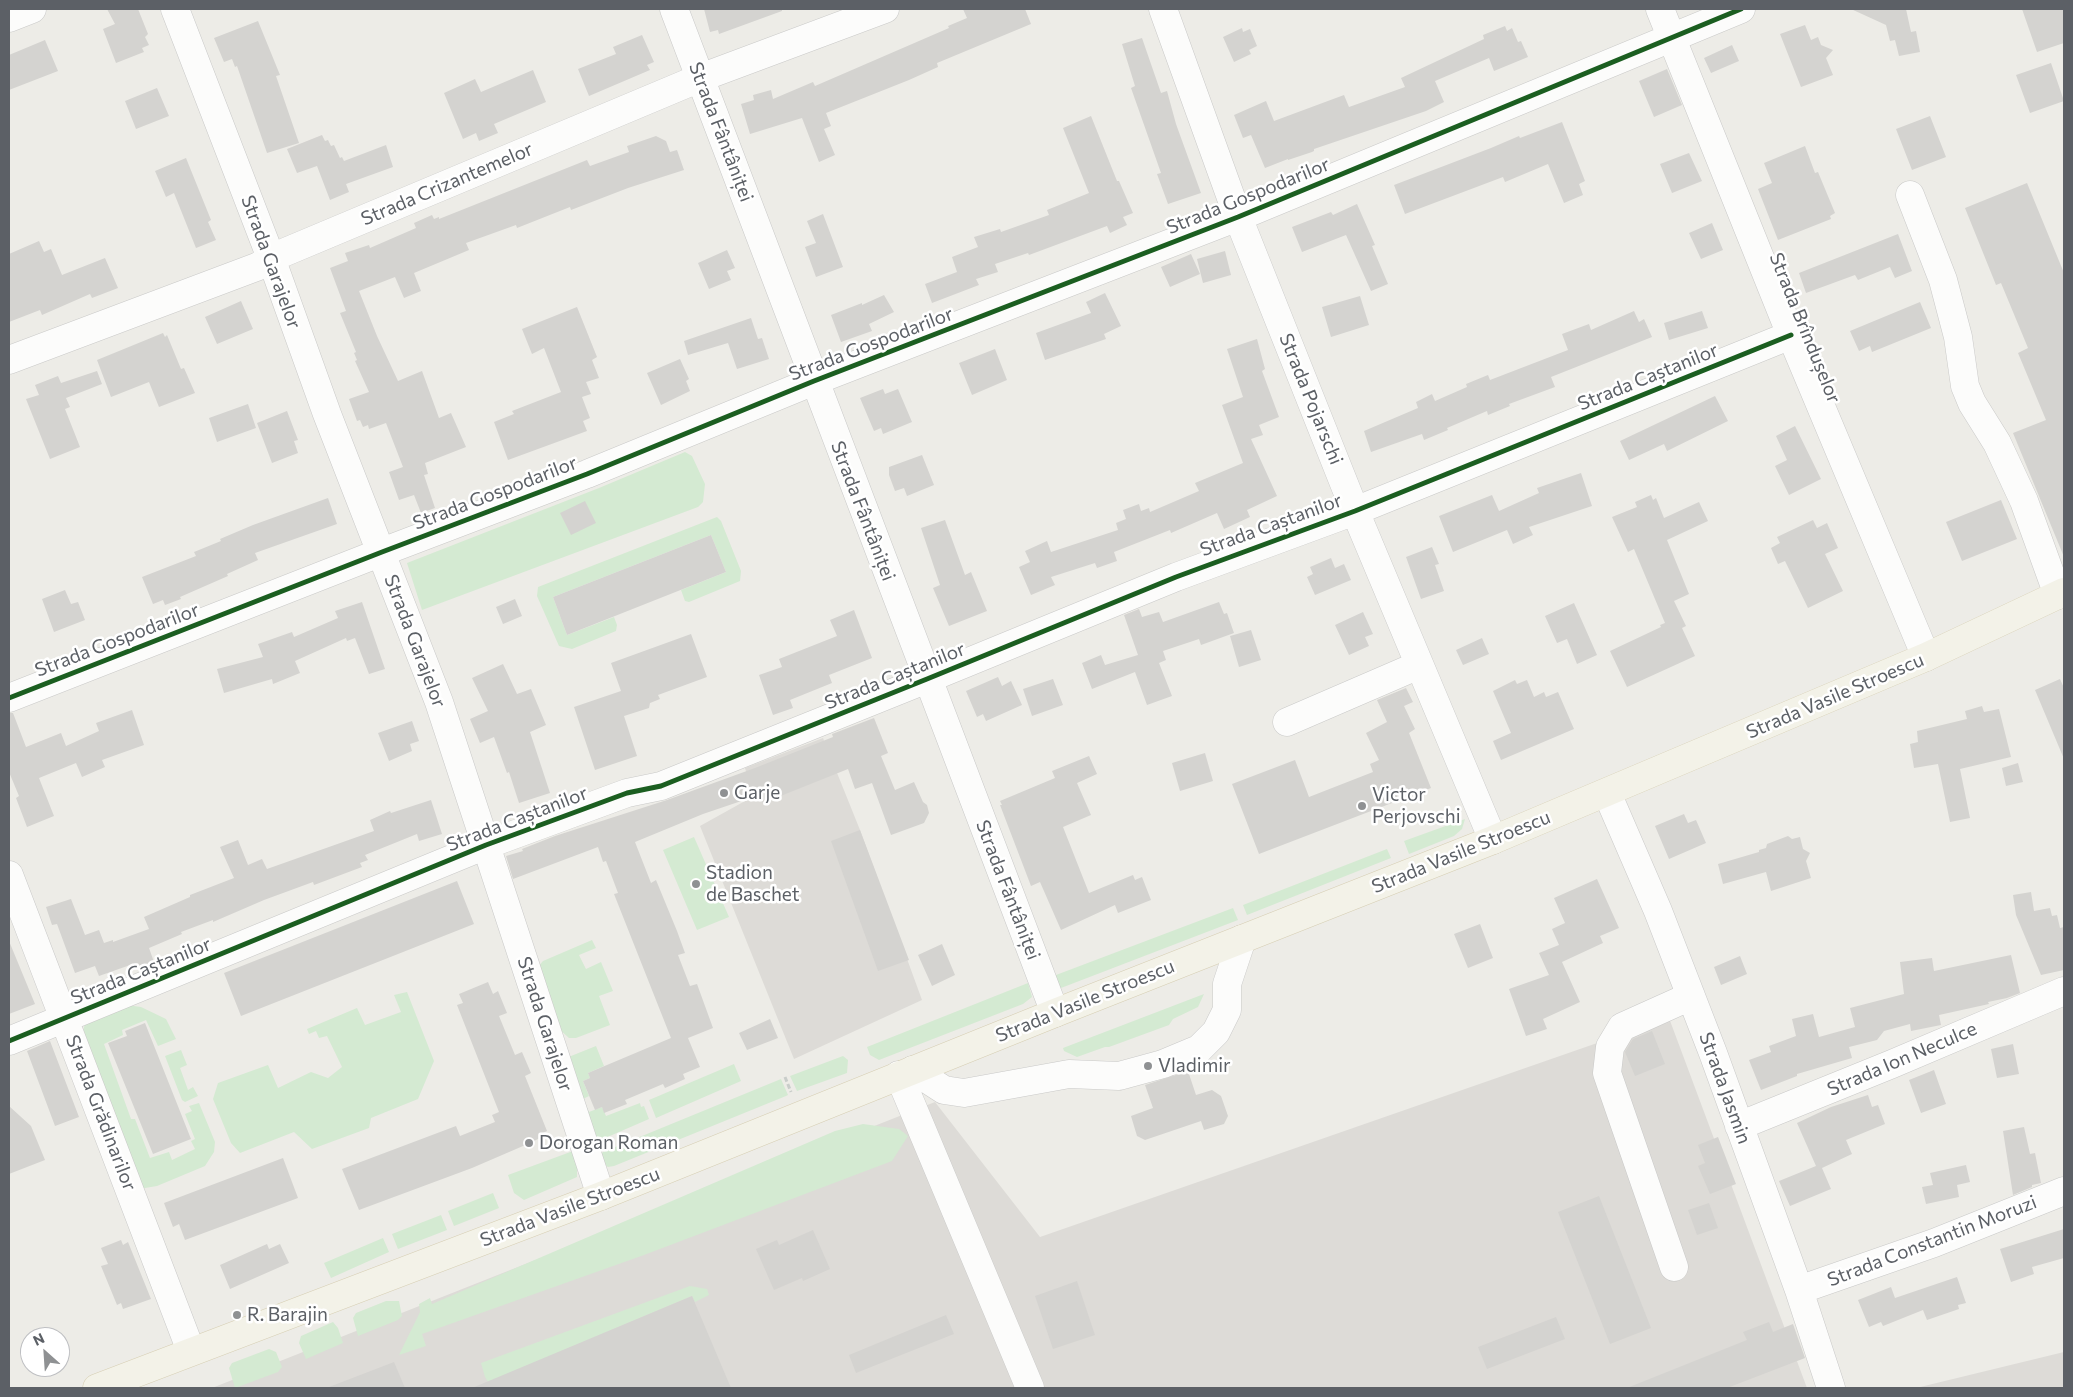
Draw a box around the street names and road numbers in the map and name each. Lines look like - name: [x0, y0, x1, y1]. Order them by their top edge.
- street label: Strada Fântâniței: [684, 59, 758, 205]
- street label: Strada Crizantemelor: [358, 137, 536, 231]
- street label: Strada Gospodarilor: [1163, 153, 1333, 239]
- street label: Strada Garajelor: [236, 192, 306, 332]
- street label: Strada Brîndușelor: [1764, 249, 1846, 407]
- street label: Strada Gospodarilor: [786, 302, 956, 386]
- street label: Strada Pojarschi: [1274, 330, 1348, 468]
- street label: Strada Caștanilor: [1574, 338, 1722, 416]
- street label: Strada Fântâniței: [826, 438, 900, 584]
- street label: Strada Gospodarilor: [410, 451, 580, 535]
- street label: Strada Caștanilor: [1197, 489, 1345, 561]
- street label: Strada Garajelor: [379, 571, 451, 711]
- street label: Strada Gospodarilor: [32, 598, 202, 682]
- street label: Strada Caștanilor: [821, 637, 969, 715]
- street label: Strada Vasile Stroescu: [1743, 648, 1927, 744]
- street label: Strada Caștanilor: [443, 782, 591, 856]
- street label: Strada Vasile Stroescu: [1368, 806, 1554, 898]
- street label: Strada Fântâniței: [971, 817, 1045, 963]
- street label: Strada Caștanilor: [67, 932, 215, 1010]
- street label: Strada Garajelor: [512, 954, 578, 1094]
- street label: Strada Vasile Stroescu: [992, 955, 1178, 1047]
- street label: Strada Ion Neculce: [1824, 1017, 1980, 1101]
- street label: Strada Jasmin: [1694, 1029, 1756, 1147]
- street label: Strada Grădinarilor: [61, 1032, 141, 1194]
- street label: Strada Vasile Stroescu: [477, 1162, 663, 1252]
- street label: Strada Constantin Moruzi: [1824, 1191, 2040, 1291]

